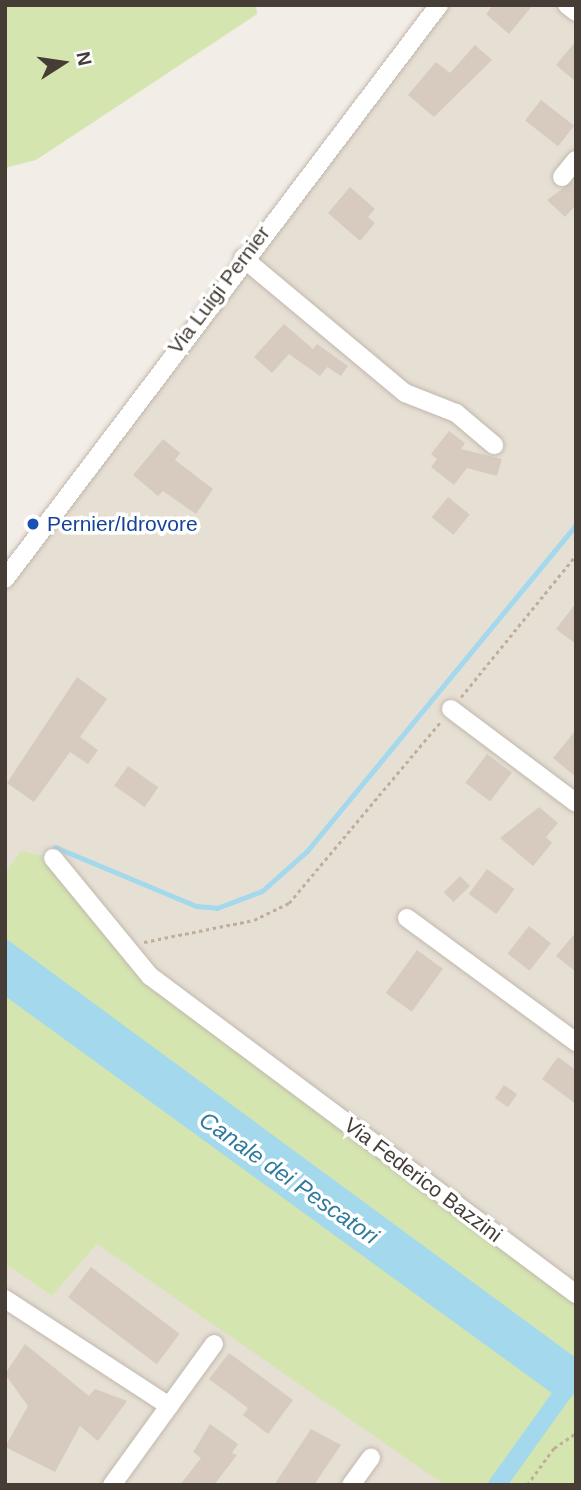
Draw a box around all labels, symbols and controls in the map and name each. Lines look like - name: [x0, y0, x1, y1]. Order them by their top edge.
- north arrow: [28, 28, 98, 98]
- text: N: [72, 50, 96, 67]
- street label: Via Luigi Pernier: [163, 221, 275, 359]
- place label: Pernier/Idrovore: [47, 511, 198, 537]
- marker: Pernier/Idrovore: [25, 516, 41, 532]
- water label: Canale dei Pescatori: [194, 1106, 384, 1250]
- street label: Via Federico Bazzini: [339, 1112, 507, 1248]

